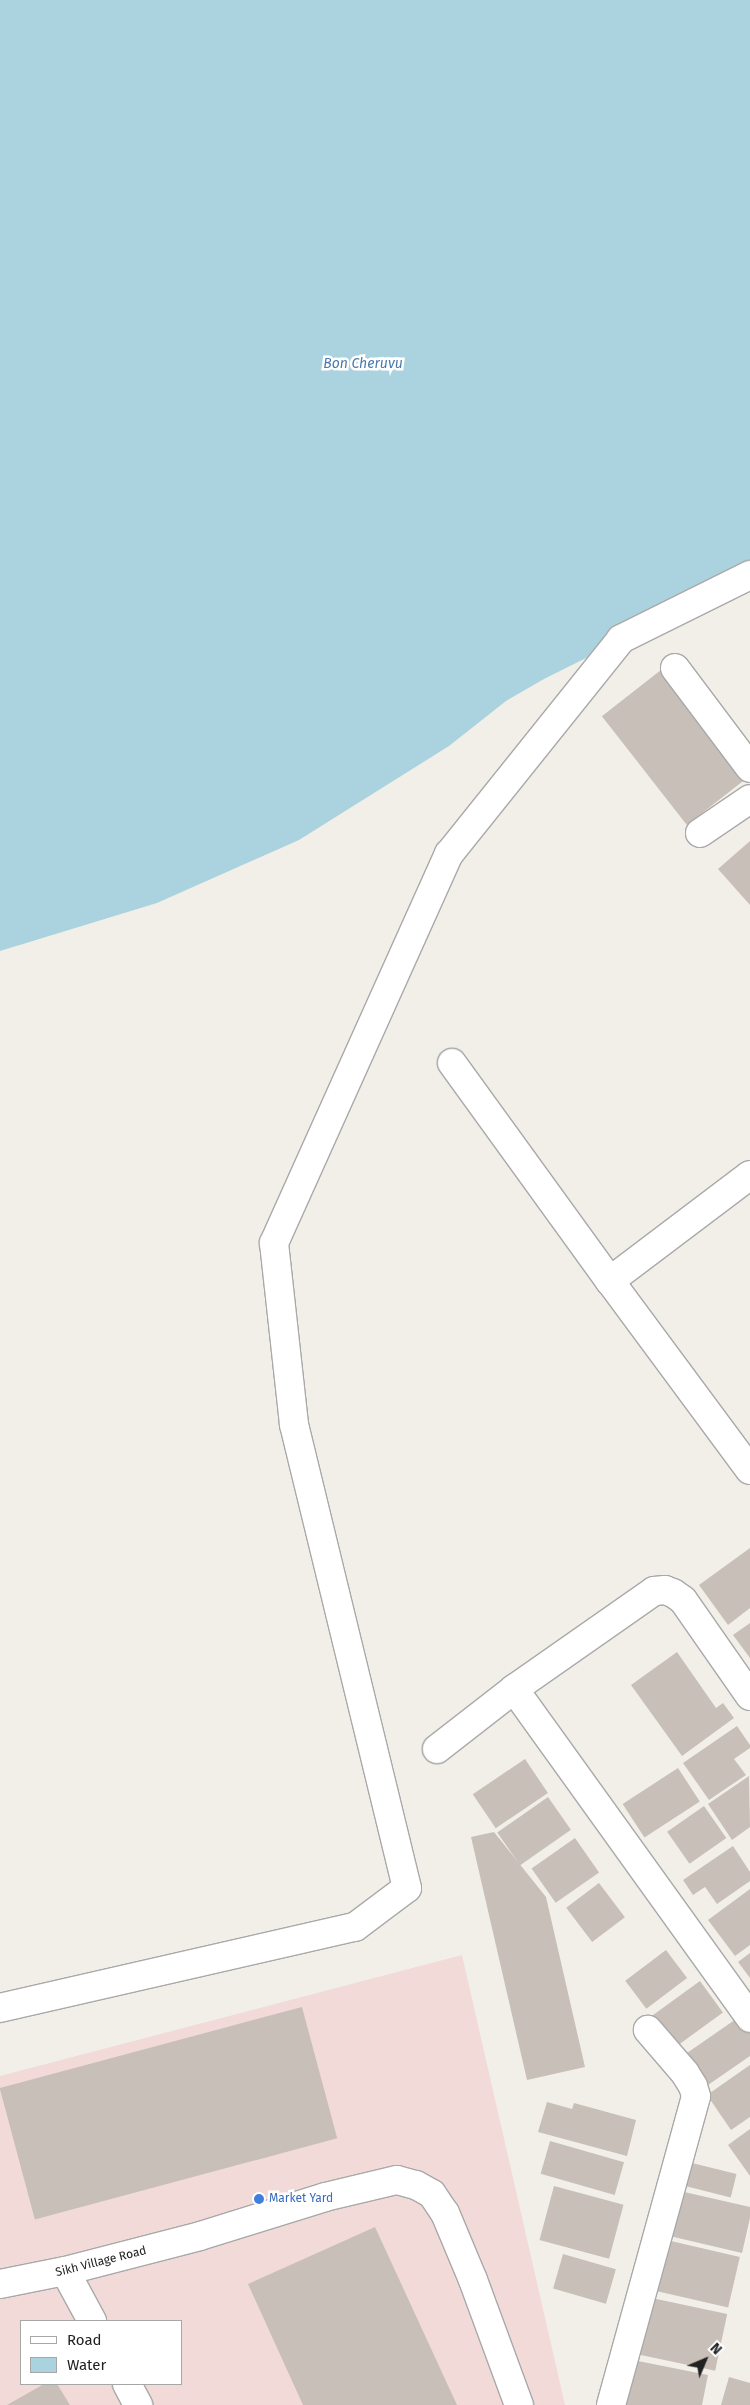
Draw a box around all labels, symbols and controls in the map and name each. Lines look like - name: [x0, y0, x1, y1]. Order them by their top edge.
- water label: Bon Cheruvu: [323, 356, 403, 372]
- place label: Market Yard: [269, 2192, 333, 2206]
- marker: Market Yard: [253, 2193, 265, 2205]
- street label: Sikh Village Road: [54, 2244, 148, 2280]
- legend: [20, 2320, 182, 2385]
- text: Road: [67, 2331, 102, 2349]
- north arrow: [680, 2335, 730, 2385]
- text: N: [707, 2340, 725, 2358]
- text: Water: [67, 2356, 106, 2374]

